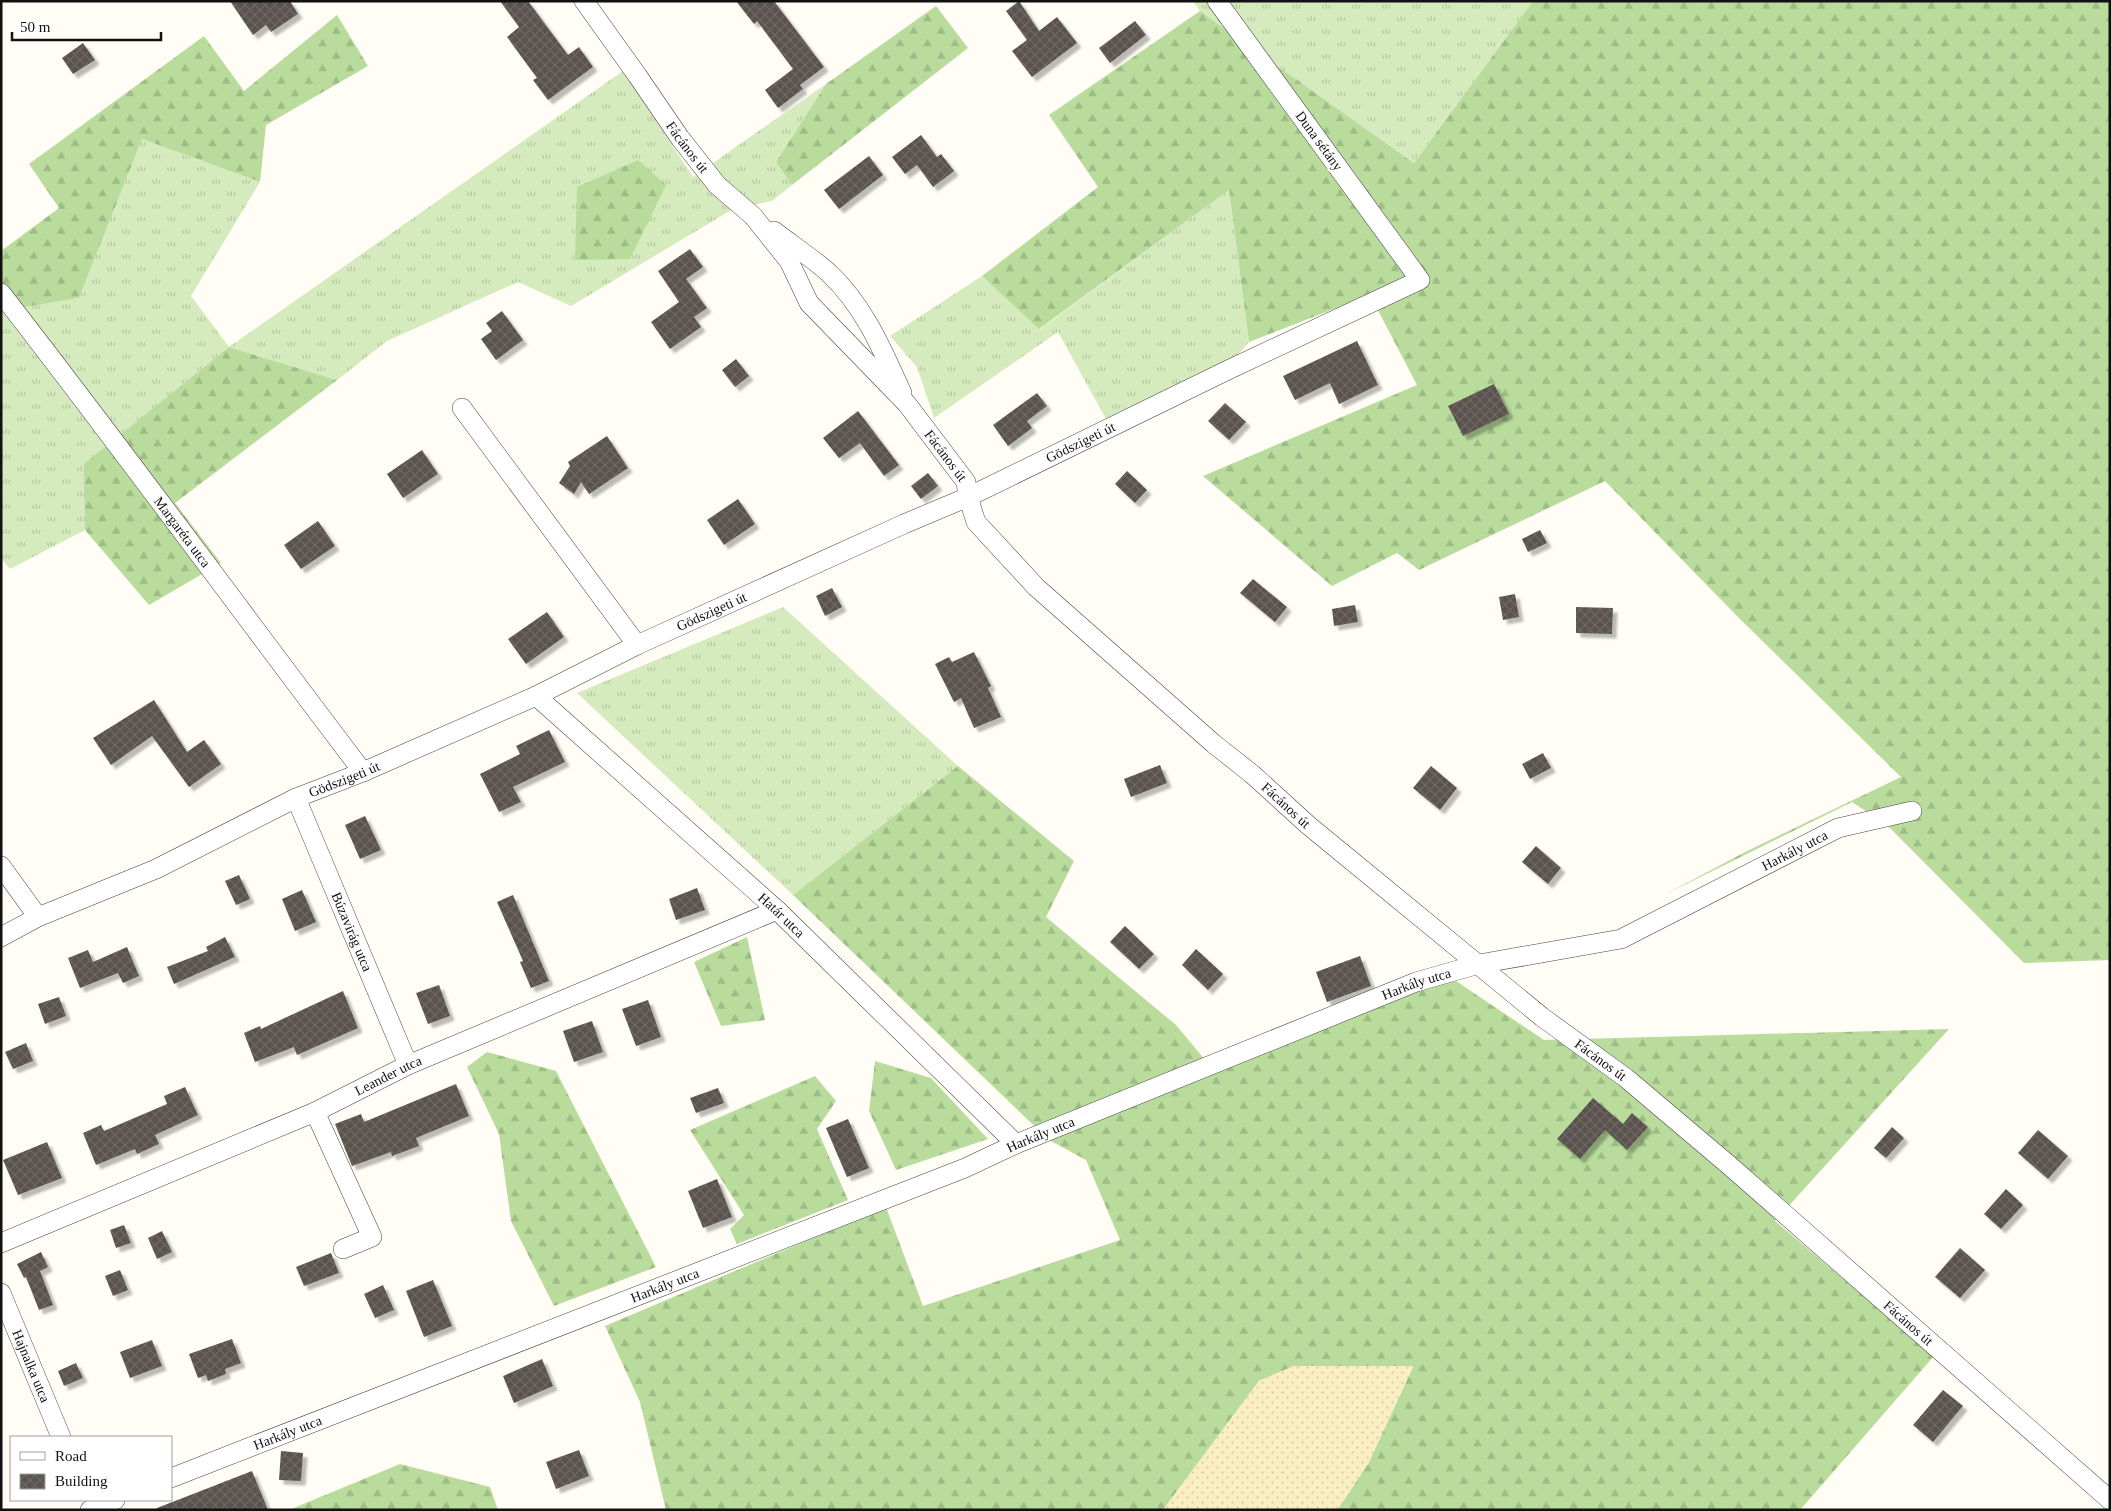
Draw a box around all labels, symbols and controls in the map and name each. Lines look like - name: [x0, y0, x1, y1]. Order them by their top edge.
- scale bar: [12, 10, 161, 42]
- text: 50 m: [20, 19, 51, 35]
- street label: Duna sétány: [1292, 108, 1346, 174]
- street label: Fácános út: [663, 119, 712, 176]
- street label: Gödszigeti út: [1043, 419, 1117, 465]
- street label: Fácános út: [922, 427, 970, 484]
- street label: Margaréta utca: [151, 494, 214, 571]
- street label: Gödszigeti út: [674, 589, 749, 634]
- street label: Gödszigeti út: [306, 758, 382, 800]
- street label: Fácános út: [1259, 779, 1314, 831]
- street label: Harkály utca: [1759, 827, 1831, 873]
- street label: Búzavirág utca: [329, 890, 376, 974]
- street label: Határ utca: [755, 890, 808, 941]
- street label: Harkály utca: [1380, 965, 1453, 1003]
- street label: Fácános út: [1572, 1036, 1630, 1084]
- street label: Leander utca: [352, 1052, 424, 1098]
- street label: Harkály utca: [1004, 1113, 1077, 1155]
- street label: Harkály utca: [628, 1265, 702, 1305]
- street label: Fácános út: [1881, 1297, 1936, 1348]
- street label: Hajnalka utca: [10, 1327, 53, 1405]
- street label: Harkály utca: [251, 1412, 324, 1453]
- legend: [10, 1436, 172, 1501]
- text: Road: [55, 1448, 87, 1464]
- text: Building: [55, 1473, 108, 1489]

